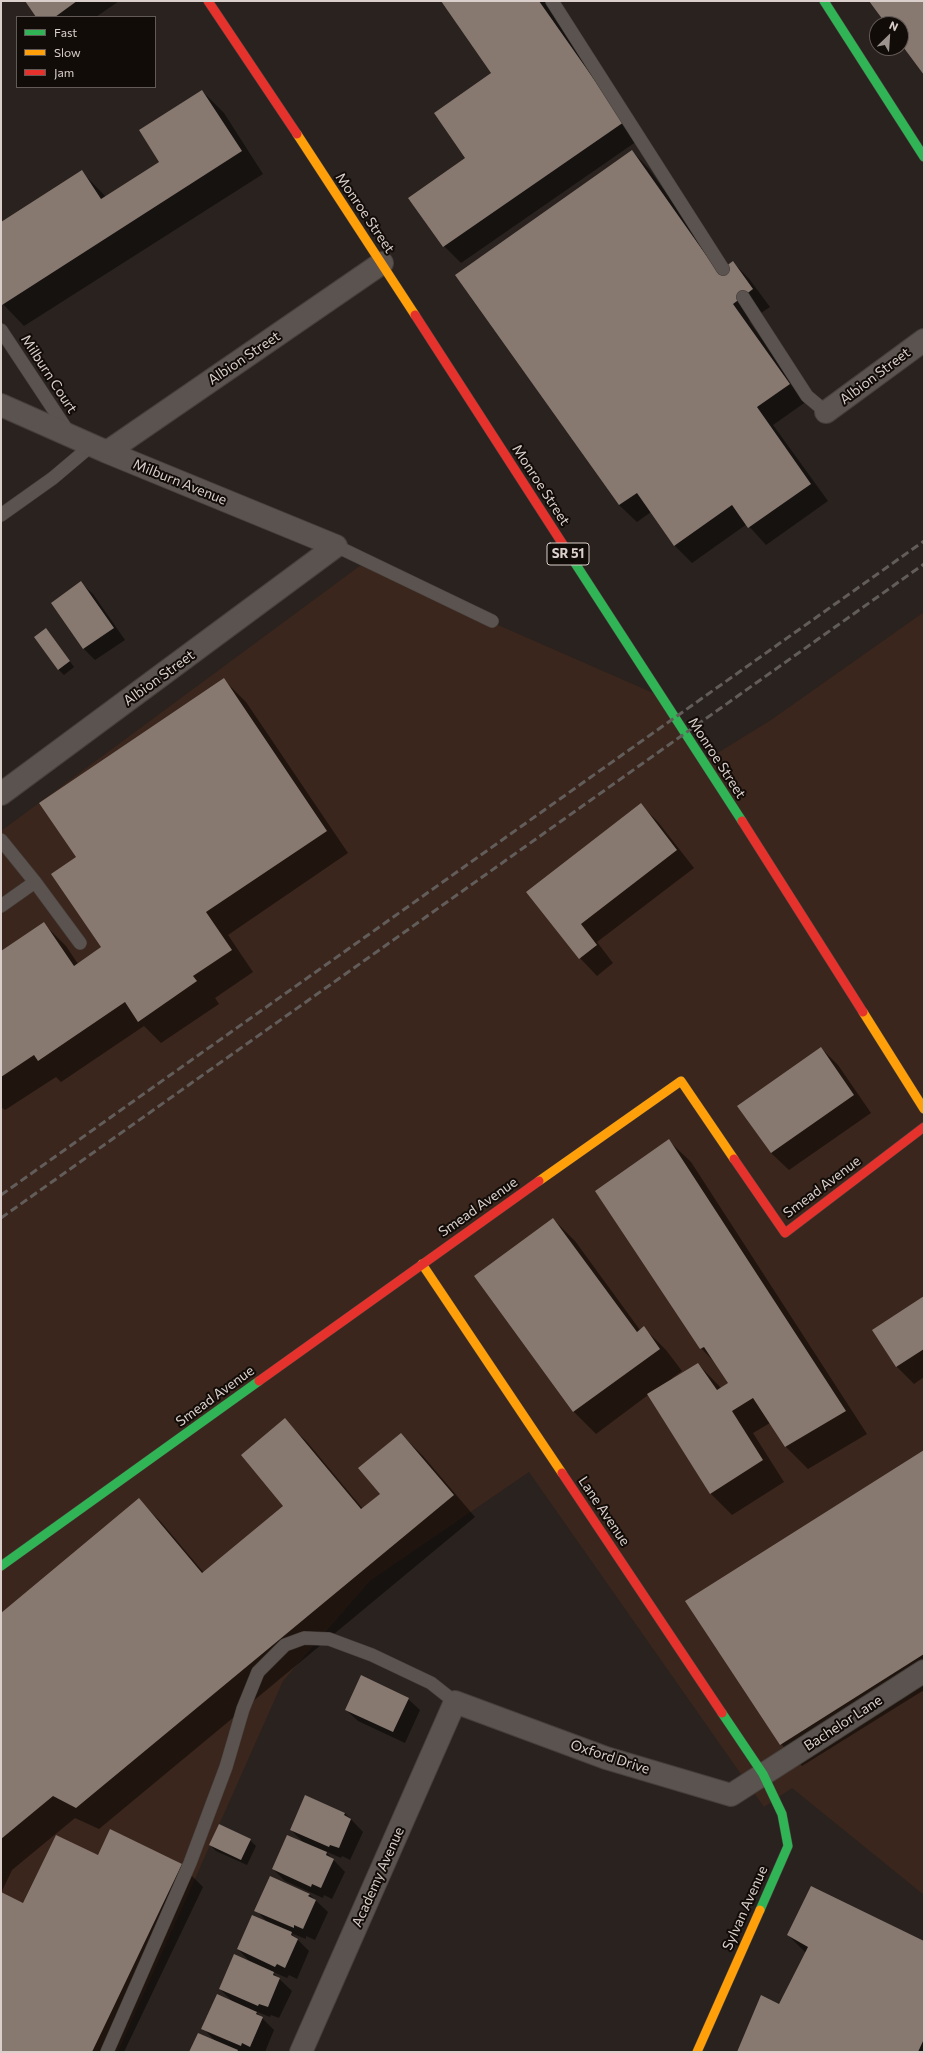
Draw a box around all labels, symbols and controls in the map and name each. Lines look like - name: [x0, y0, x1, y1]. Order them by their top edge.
- legend: [16, 16, 156, 88]
- north arrow: [869, 16, 909, 56]
- text: N: [887, 18, 900, 33]
- text: Fast: [54, 25, 77, 39]
- text: Slow: [54, 45, 81, 59]
- text: Jam: [54, 65, 74, 79]
- street label: Monroe Street: [332, 170, 398, 256]
- street label: Albion Street: [205, 328, 283, 388]
- street label: Milburn Court: [17, 332, 81, 416]
- street label: Albion Street: [837, 344, 913, 408]
- street label: Monroe Street: [509, 441, 573, 529]
- street label: Milburn Avenue: [131, 456, 229, 508]
- road number: SR 51: [547, 543, 589, 565]
- street label: Albion Street: [120, 647, 198, 709]
- street label: Monroe Street: [685, 714, 749, 802]
- street label: Smead Avenue: [780, 1152, 864, 1222]
- street label: Smead Avenue: [435, 1174, 521, 1240]
- street label: Smead Avenue: [173, 1362, 257, 1430]
- street label: Lane Avenue: [575, 1473, 633, 1549]
- street label: Bachelor Lane: [801, 1692, 885, 1754]
- street label: Oxford Drive: [568, 1736, 652, 1778]
- street label: Academy Avenue: [348, 1824, 408, 1930]
- street label: Sylvan Avenue: [719, 1863, 771, 1953]

